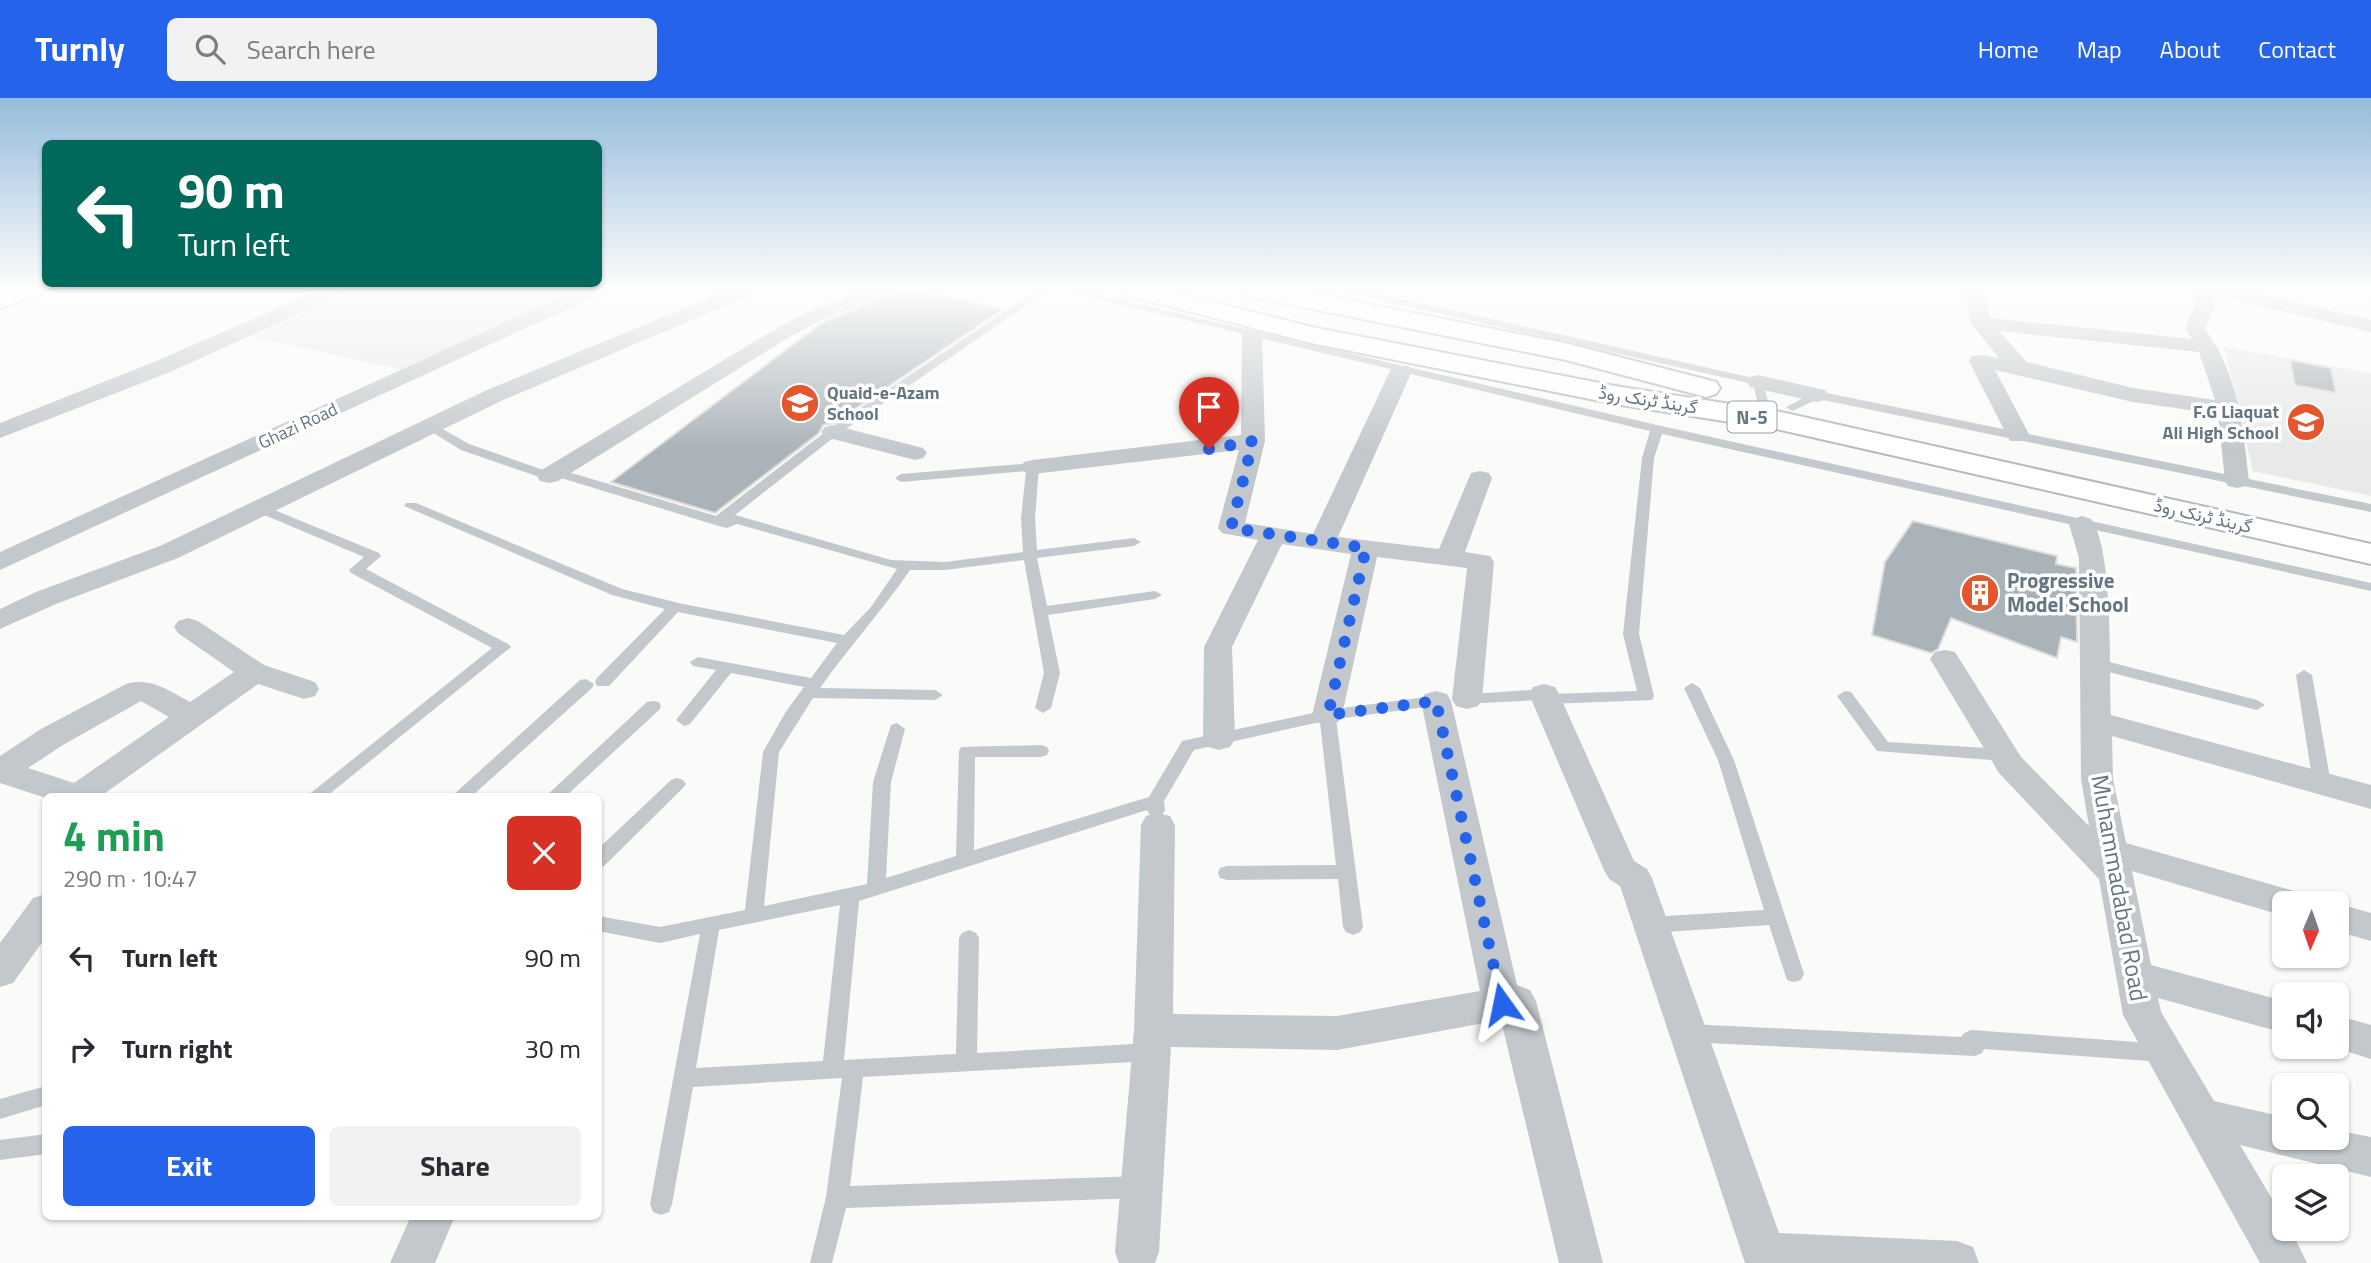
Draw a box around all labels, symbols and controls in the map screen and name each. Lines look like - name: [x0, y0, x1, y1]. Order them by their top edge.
- search box: [167, 18, 657, 81]
- text: Turnly: [35, 24, 125, 74]
- icon: search: [191, 30, 229, 68]
- text: Search here: [247, 30, 376, 69]
- text: Home: [1978, 31, 2039, 67]
- text: Map: [2077, 31, 2122, 67]
- text: About: [2160, 31, 2220, 67]
- text: Contact: [2258, 31, 2336, 67]
- text: 90 m: [178, 152, 285, 227]
- icon: left: [63, 168, 154, 259]
- text: Turn left: [178, 220, 290, 268]
- pin: [1179, 377, 1239, 449]
- street label: گرینڈ ٹرنک روڈ: [1597, 378, 1699, 421]
- place label: Quaid-e-Azam School: [827, 379, 940, 427]
- school or university icon: Quaid-e-Azam School: [779, 382, 821, 424]
- icon: arrive: [1190, 388, 1228, 426]
- street label: Ghazi Road: [254, 395, 342, 456]
- place label: F.G Liaquat Ali High School: [2163, 398, 2279, 446]
- school or university icon: F.G Liaquat Ali High School: [2285, 401, 2327, 443]
- road number: N-5: [1728, 402, 1776, 432]
- street label: گرینڈ ٹرنک روڈ: [2151, 491, 2255, 540]
- place label: Progressive Model School: [2007, 564, 2129, 620]
- building icon: Progressive Model School: [1959, 572, 2001, 614]
- street label: Muhammadabad Road: [2082, 772, 2158, 1004]
- text: 4 min: [63, 803, 165, 867]
- button: close: [507, 816, 581, 890]
- text: 290 m · 10:47: [63, 861, 198, 896]
- north arrow: [2272, 891, 2348, 968]
- map controls: [2272, 891, 2349, 1241]
- text: Turn left: [122, 938, 217, 977]
- text: 90 m: [524, 938, 581, 977]
- icon: left: [63, 939, 101, 977]
- position arrow: [1465, 967, 1539, 1041]
- button: sound: [2272, 982, 2349, 1059]
- text: Turn right: [122, 1029, 233, 1068]
- text: 30 m: [524, 1029, 581, 1068]
- icon: right: [63, 1030, 101, 1068]
- button: search: [2272, 1073, 2349, 1150]
- button: Exit: [63, 1126, 315, 1206]
- button: Share: [329, 1126, 581, 1206]
- button: layers: [2272, 1164, 2349, 1241]

